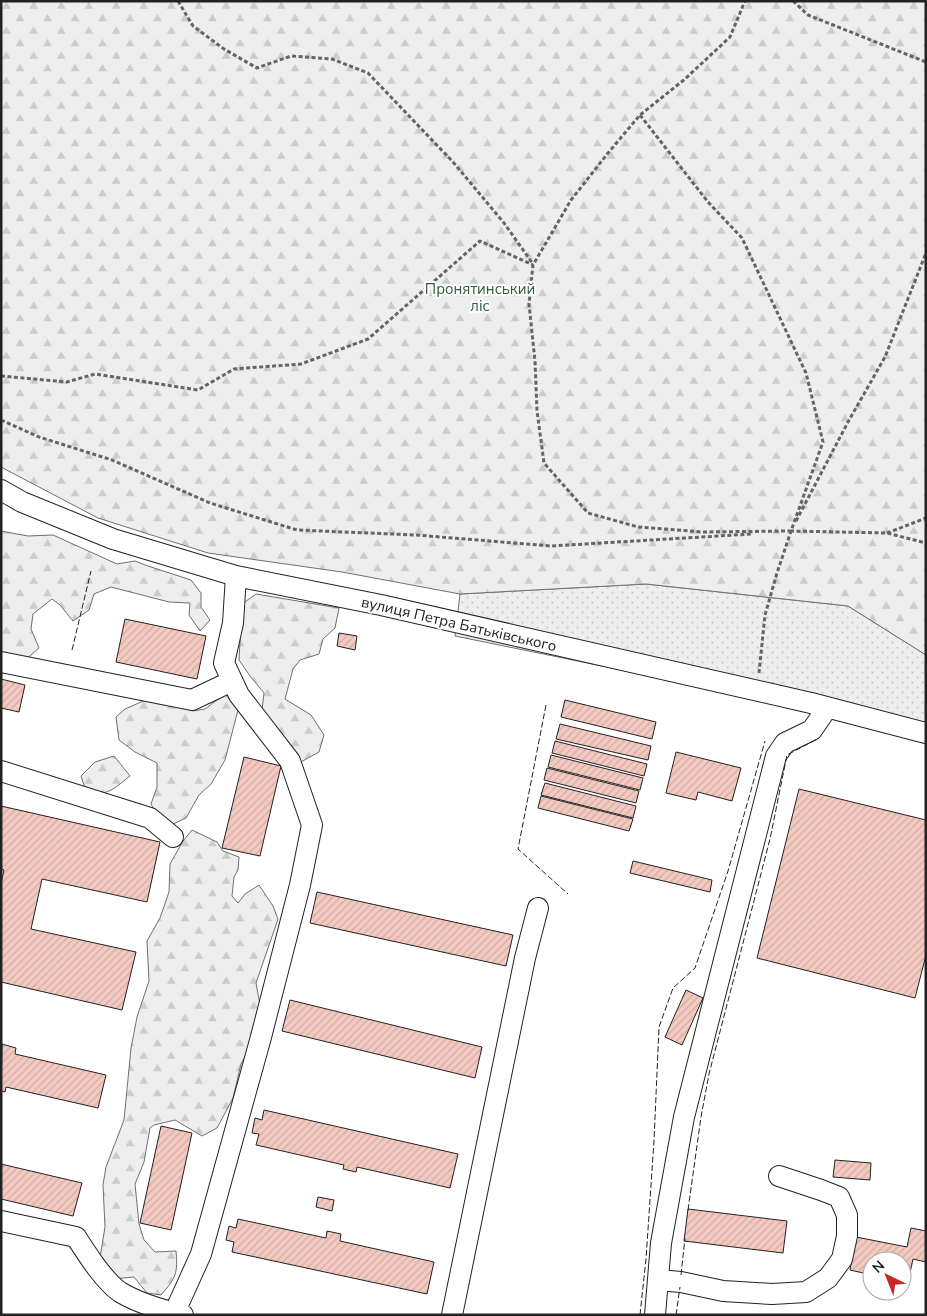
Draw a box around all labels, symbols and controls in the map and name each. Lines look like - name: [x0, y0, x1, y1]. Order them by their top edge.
- park label: Пронятинський ліс: [425, 279, 535, 316]
- street label: вулиця Петра Батьківського: [359, 592, 559, 656]
- north arrow: [862, 1251, 912, 1301]
- text: N: [868, 1256, 889, 1277]

